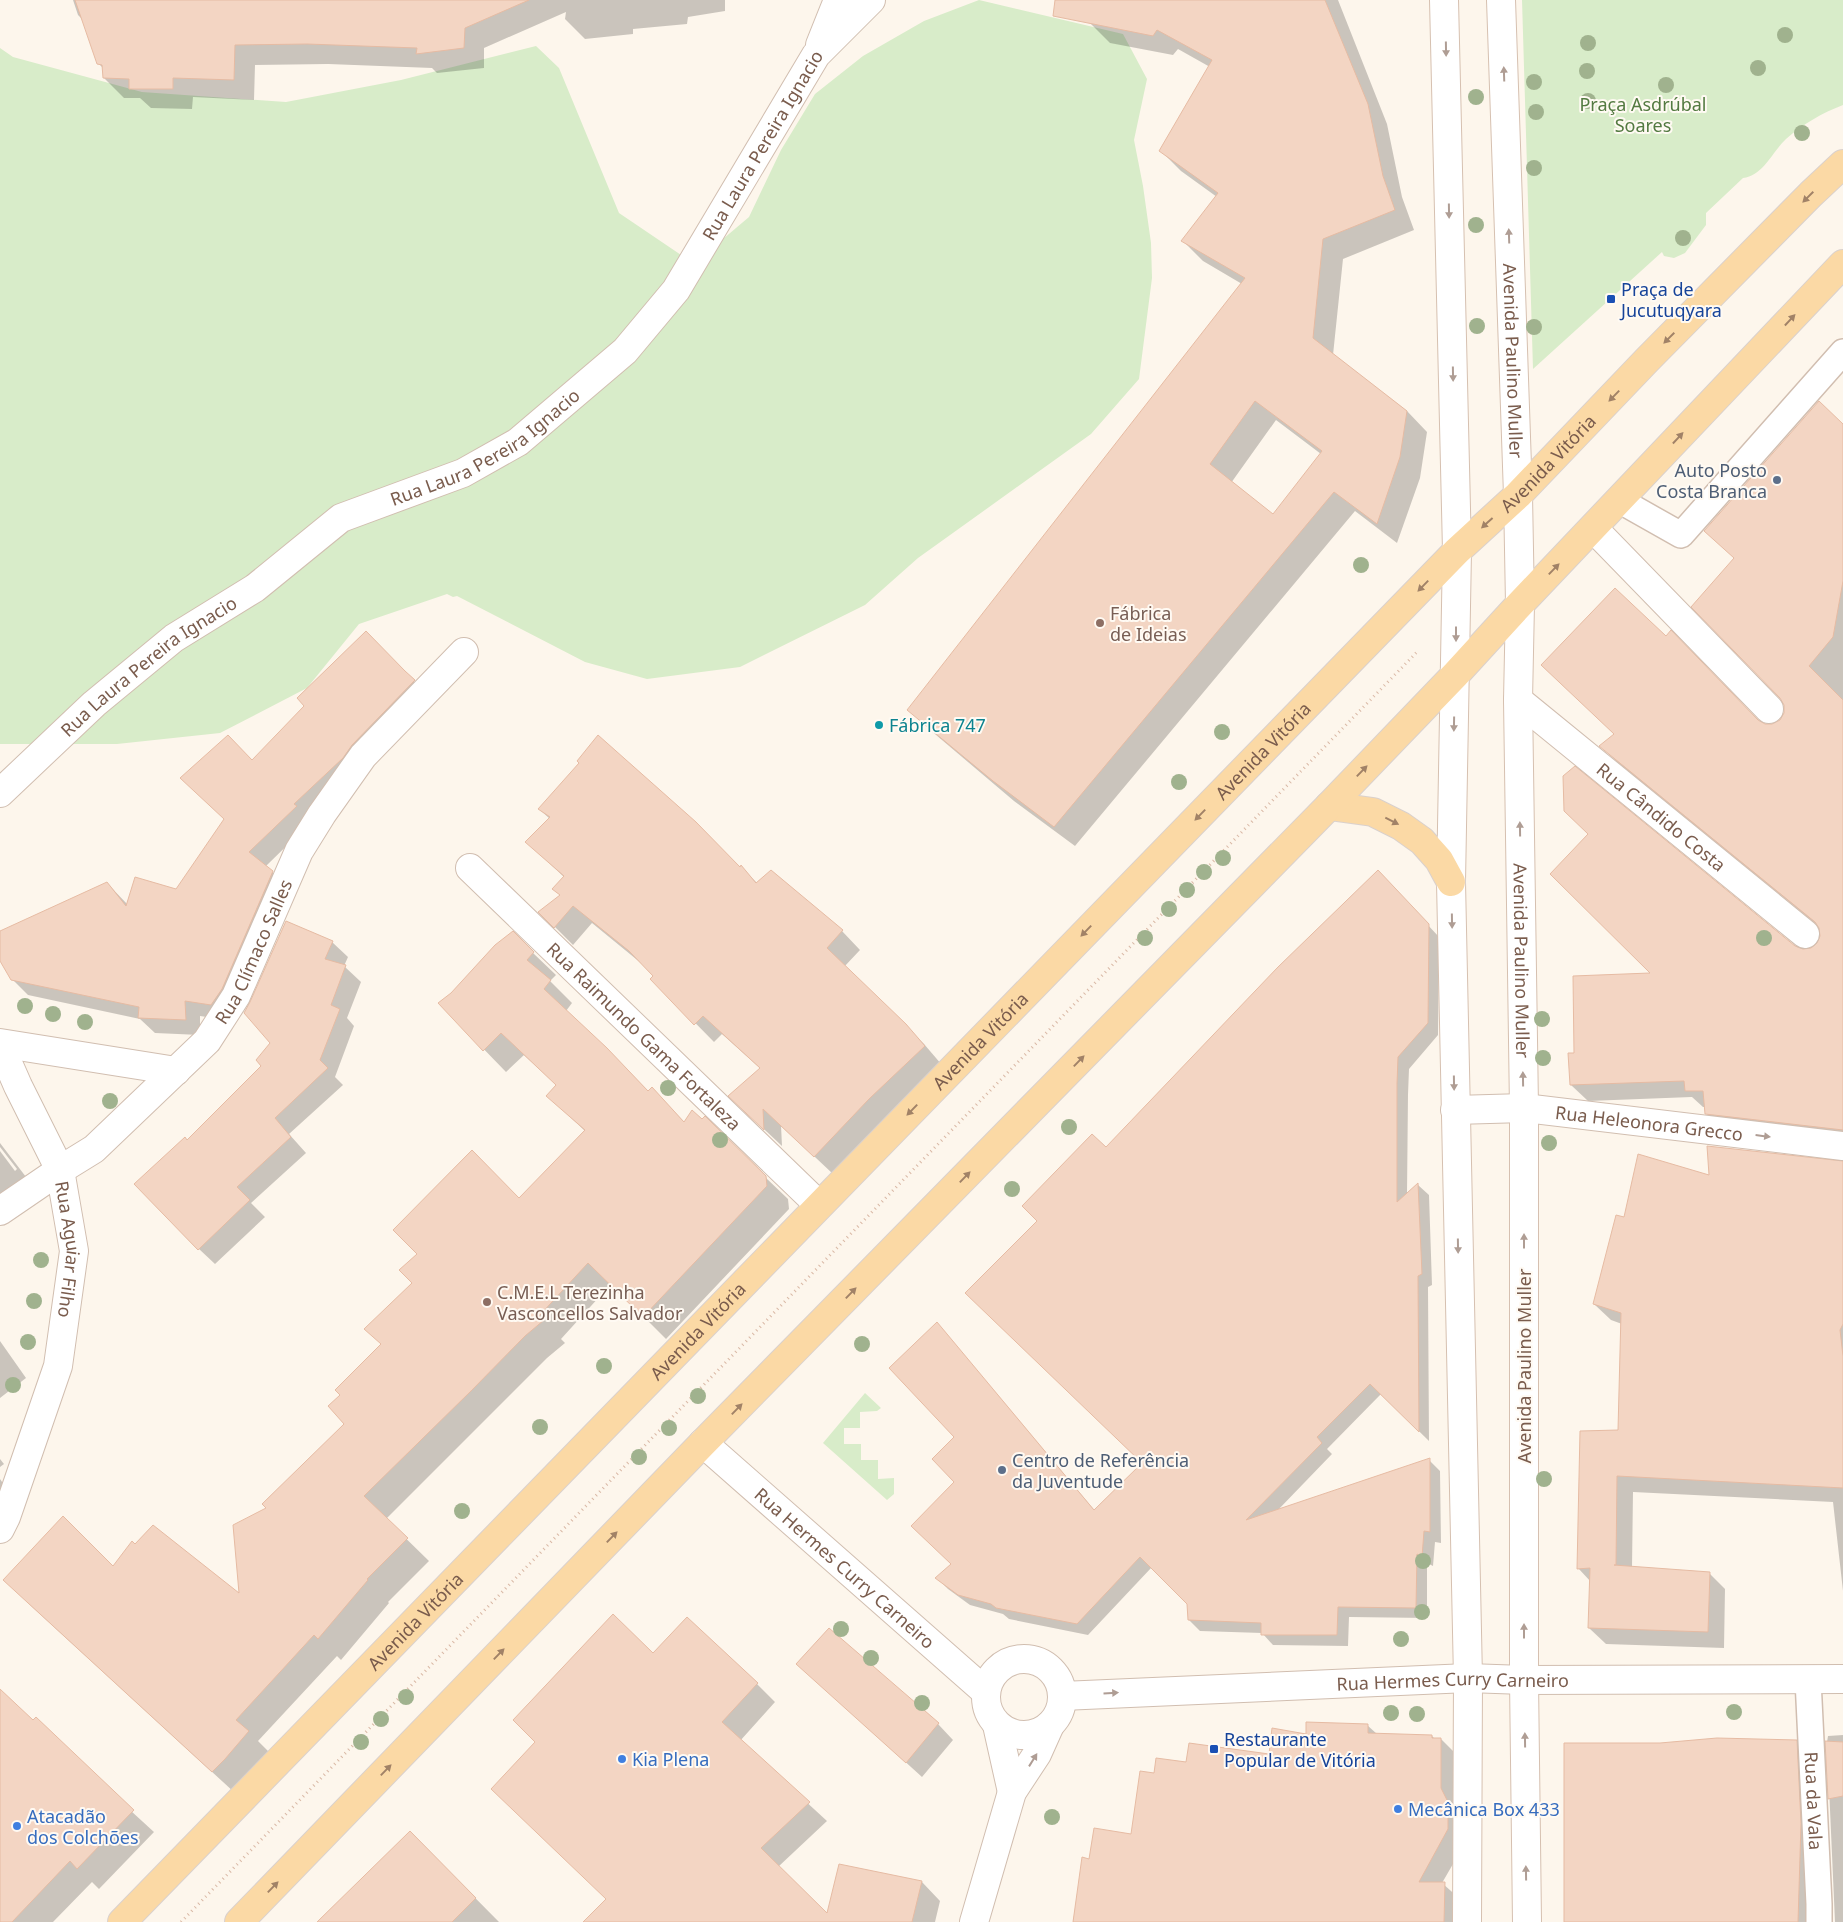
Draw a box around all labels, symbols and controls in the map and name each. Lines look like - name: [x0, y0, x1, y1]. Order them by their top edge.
- one-way arrow: [1442, 41, 1450, 57]
- street label: Rua Laura Pereira Ignacio: [696, 46, 828, 245]
- one-way arrow: [1499, 66, 1507, 82]
- park label: Praça Asdrúbal Soares: [1579, 92, 1707, 137]
- one-way arrow: [1802, 191, 1814, 203]
- one-way arrow: [1445, 203, 1453, 219]
- one-way arrow: [1505, 228, 1513, 244]
- street label: Avenida Paulino Muller: [1498, 263, 1529, 459]
- place label: Praça de Jucutuqyara: [1619, 277, 1722, 322]
- marker: Praça de Jucutuqyara: [1605, 293, 1617, 305]
- one-way arrow: [1784, 315, 1796, 327]
- one-way arrow: [1663, 332, 1675, 344]
- one-way arrow: [1449, 366, 1457, 382]
- street label: Rua Laura Pereira Ignacio: [387, 383, 585, 511]
- one-way arrow: [1608, 390, 1620, 402]
- street label: Avenida Vitória: [1495, 409, 1601, 517]
- one-way arrow: [1672, 433, 1684, 445]
- place label: Auto Posto Costa Branca: [1656, 458, 1767, 503]
- marker: Auto Posto Costa Branca: [1771, 474, 1783, 486]
- one-way arrow: [1482, 517, 1494, 529]
- one-way arrow: [1548, 563, 1560, 575]
- one-way arrow: [1417, 579, 1429, 591]
- street label: Rua Laura Pereira Ignacio: [55, 590, 241, 742]
- place label: Fábrica de Ideias: [1110, 601, 1187, 646]
- marker: Fábrica de Ideias: [1094, 617, 1106, 629]
- one-way arrow: [1452, 627, 1460, 643]
- street label: Avenida Vitória: [1210, 697, 1316, 805]
- place label: Fábrica 747: [889, 713, 986, 737]
- one-way arrow: [1450, 716, 1458, 732]
- marker: Fábrica 747: [873, 719, 885, 731]
- street label: Rua Cândido Costa: [1592, 757, 1731, 877]
- one-way arrow: [1356, 765, 1368, 777]
- one-way arrow: [1194, 809, 1206, 821]
- one-way arrow: [1385, 818, 1399, 826]
- one-way arrow: [1515, 821, 1523, 837]
- street label: Avenida Paulino Muller: [1508, 863, 1535, 1059]
- street label: Rua Clímaco Salles: [209, 876, 297, 1029]
- one-way arrow: [1448, 913, 1456, 929]
- one-way arrow: [1080, 925, 1092, 937]
- street label: Rua Raimundo Gama Fortaleza: [542, 937, 746, 1135]
- street label: Avenida Vitória: [927, 987, 1033, 1095]
- one-way arrow: [1073, 1055, 1085, 1067]
- one-way arrow: [1519, 1071, 1527, 1087]
- one-way arrow: [1451, 1076, 1459, 1092]
- street label: Rua Heleonora Grecco: [1554, 1100, 1744, 1146]
- one-way arrow: [906, 1104, 918, 1116]
- one-way arrow: [1755, 1132, 1771, 1140]
- one-way arrow: [959, 1171, 971, 1183]
- street label: Rua Aguiar Filho: [50, 1179, 86, 1319]
- one-way arrow: [1520, 1233, 1528, 1249]
- one-way arrow: [1454, 1238, 1462, 1254]
- street label: Avenida Paulino Muller: [1512, 1268, 1536, 1463]
- street label: Avenida Vitória: [644, 1277, 751, 1385]
- place label: C.M.E.L Terezinha Vasconcellos Salvador: [497, 1280, 683, 1325]
- one-way arrow: [845, 1287, 857, 1299]
- marker: C.M.E.L Terezinha Vasconcellos Salvador: [481, 1296, 493, 1308]
- one-way arrow: [731, 1403, 743, 1415]
- place label: Centro de Referência da Juventude: [1012, 1448, 1189, 1493]
- marker: Centro de Referência da Juventude: [996, 1464, 1008, 1476]
- street label: Rua Hermes Curry Carneiro: [750, 1482, 940, 1654]
- one-way arrow: [606, 1531, 618, 1543]
- street label: Avenida Vitória: [362, 1567, 468, 1675]
- one-way arrow: [1520, 1623, 1528, 1639]
- one-way arrow: [493, 1648, 505, 1660]
- street label: Rua Hermes Curry Carneiro: [1336, 1666, 1569, 1696]
- one-way arrow: [1103, 1689, 1119, 1697]
- place label: Restaurante Popular de Vitória: [1224, 1727, 1376, 1772]
- one-way arrow: [1521, 1731, 1529, 1747]
- marker: Restaurante Popular de Vitória: [1208, 1743, 1220, 1755]
- place label: Kia Plena: [632, 1747, 709, 1771]
- street label: Rua da Vala: [1800, 1751, 1828, 1851]
- marker: Kia Plena: [616, 1753, 628, 1765]
- one-way arrow: [1029, 1753, 1038, 1766]
- one-way arrow: [380, 1765, 392, 1777]
- place label: Mecânica Box 433: [1408, 1797, 1560, 1821]
- marker: Mecânica Box 433: [1392, 1803, 1404, 1815]
- place label: Atacadão dos Colchões: [27, 1804, 139, 1849]
- marker: Atacadão dos Colchões: [11, 1820, 23, 1832]
- one-way arrow: [1522, 1865, 1530, 1881]
- one-way arrow: [267, 1881, 279, 1893]

